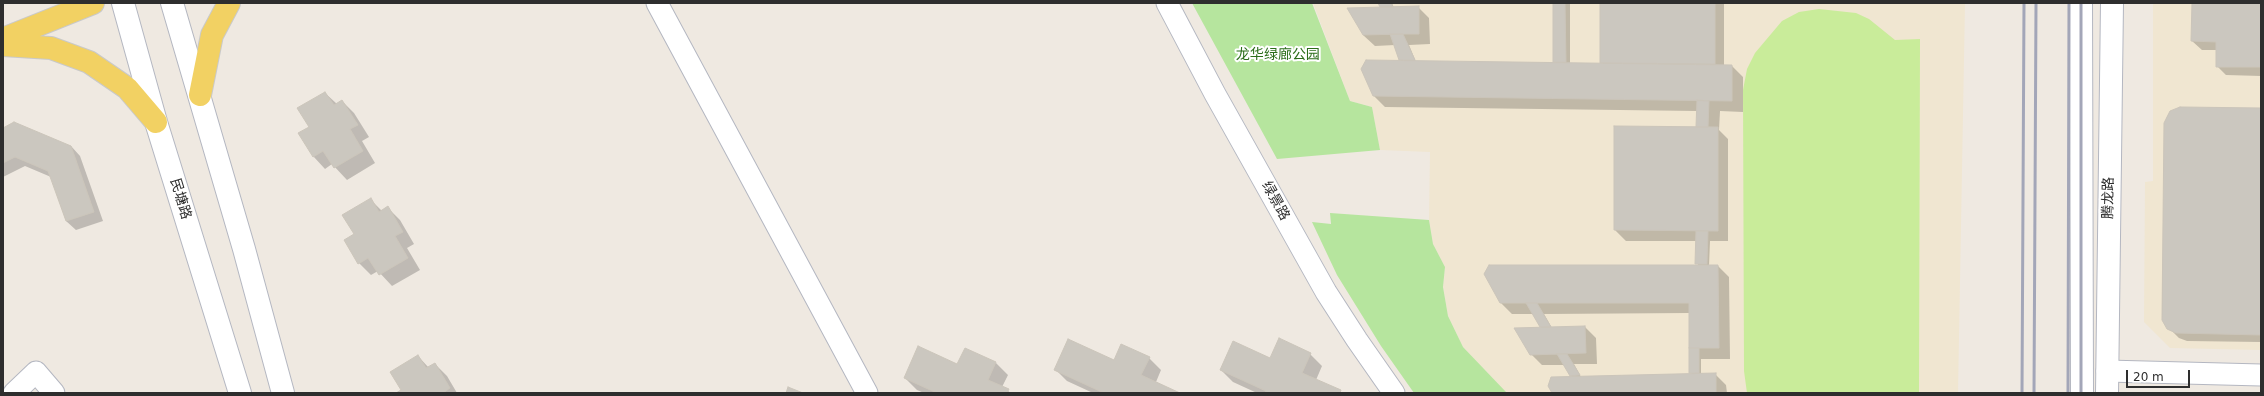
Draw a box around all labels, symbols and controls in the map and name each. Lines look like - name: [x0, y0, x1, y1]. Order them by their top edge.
- park label: 龙华绿廊公园: [1236, 47, 1320, 63]
- street label: 民塘路: [166, 176, 194, 222]
- street label: 腾龙路: [2100, 177, 2118, 219]
- street label: 绿景路: [1257, 179, 1293, 223]
- scale bar: [2128, 362, 2192, 388]
- text: 20 m: [2133, 370, 2164, 384]

